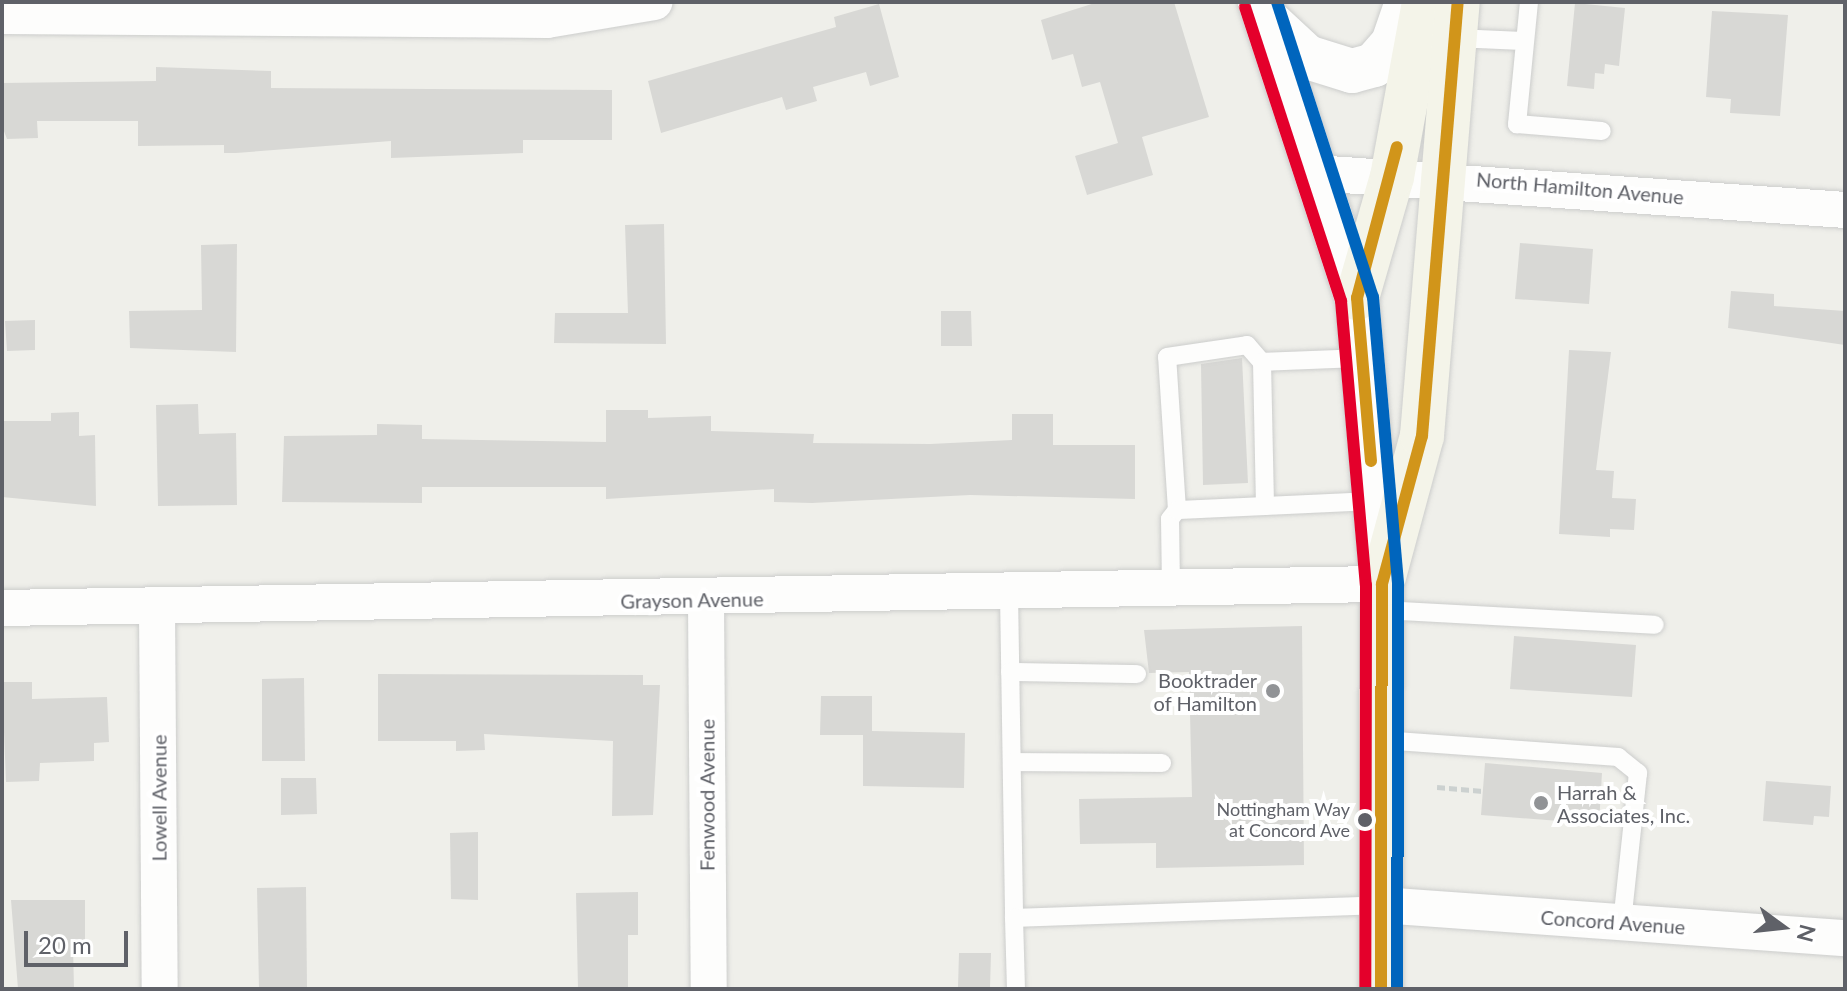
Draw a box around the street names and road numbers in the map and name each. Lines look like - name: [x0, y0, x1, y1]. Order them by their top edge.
- street label: North Hamilton Avenue: [1475, 167, 1685, 209]
- street label: Grayson Avenue: [620, 587, 764, 613]
- street label: Fenwood Avenue: [695, 719, 719, 871]
- street label: Lowell Avenue: [147, 734, 171, 862]
- street label: Concord Avenue: [1539, 905, 1687, 939]

